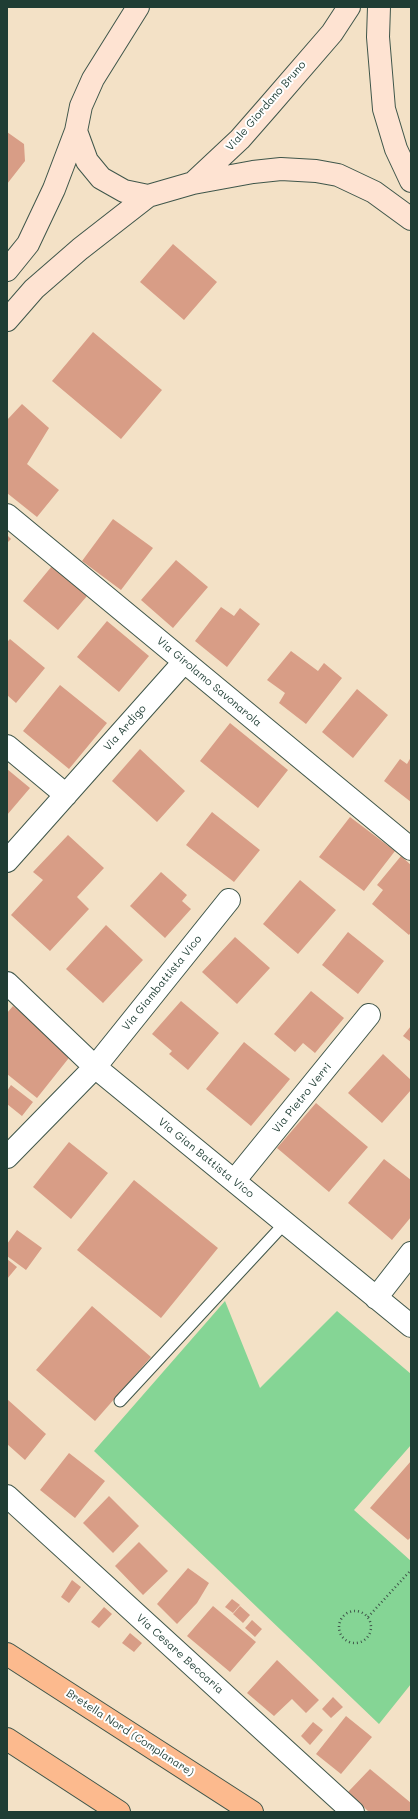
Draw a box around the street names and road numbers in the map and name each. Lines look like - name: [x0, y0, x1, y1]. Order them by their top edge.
- street label: Viale Giordano Bruno: [223, 58, 309, 154]
- street label: Via Girolamo Savonarola: [154, 634, 264, 730]
- street label: Via Ardigo: [101, 702, 149, 754]
- street label: Via Giambattista Vico: [119, 933, 205, 1033]
- street label: Via Pietro Verri: [270, 1060, 334, 1136]
- street label: Via Gian Battista Vico: [155, 1115, 257, 1201]
- street label: Via Cesare Beccaria: [134, 1611, 226, 1697]
- street label: Bretella Nord (Complanare): [64, 1687, 196, 1779]

